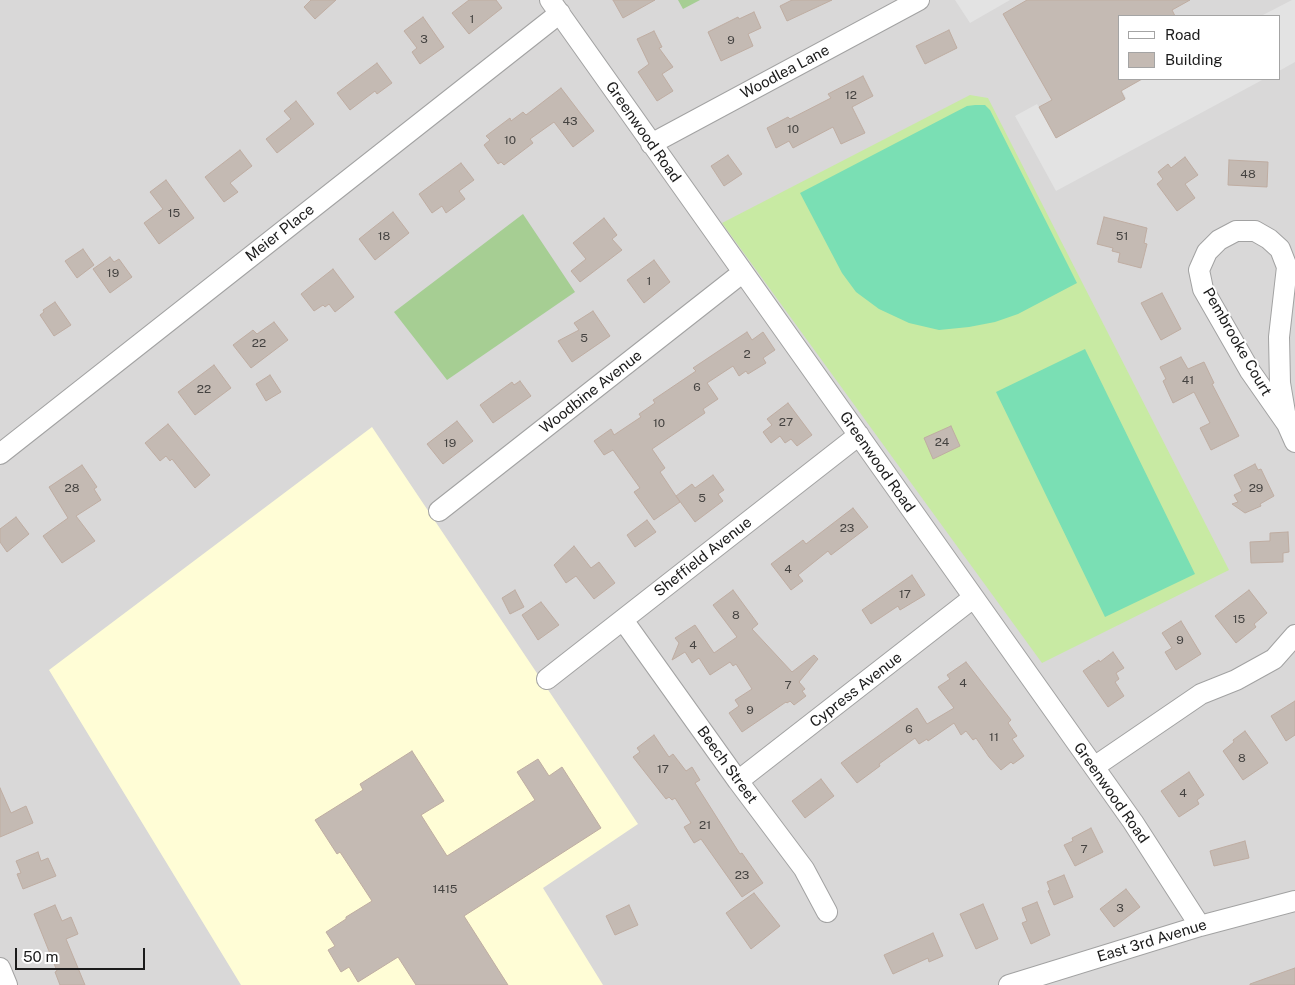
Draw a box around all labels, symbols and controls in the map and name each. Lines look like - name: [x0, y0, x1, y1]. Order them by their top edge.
- house number: 1: [470, 12, 474, 26]
- legend: [1118, 15, 1280, 80]
- text: Road: [1165, 26, 1201, 43]
- house number: 3: [420, 32, 428, 46]
- house number: 9: [727, 33, 735, 47]
- street label: Woodlea Lane: [738, 41, 832, 103]
- text: Building: [1165, 51, 1223, 68]
- street label: Greenwood Road: [602, 78, 684, 186]
- house number: 12: [845, 88, 857, 102]
- house number: 43: [562, 114, 578, 128]
- house number: 10: [787, 122, 799, 136]
- house number: 10: [504, 133, 516, 147]
- house number: 48: [1240, 167, 1256, 181]
- street label: Meier Place: [242, 201, 318, 265]
- house number: 15: [168, 206, 180, 220]
- house number: 18: [378, 229, 390, 243]
- house number: 51: [1116, 229, 1128, 243]
- house number: 19: [107, 266, 119, 280]
- house number: 1: [647, 274, 651, 288]
- street label: Pembrooke Court: [1199, 285, 1275, 399]
- house number: 5: [580, 331, 588, 345]
- house number: 22: [252, 336, 266, 350]
- street label: Woodbine Avenue: [536, 347, 646, 437]
- house number: 2: [743, 347, 751, 361]
- house number: 41: [1182, 373, 1194, 387]
- house number: 6: [693, 380, 701, 394]
- house number: 22: [197, 382, 211, 396]
- street label: Greenwood Road: [836, 408, 918, 516]
- house number: 27: [779, 415, 793, 429]
- house number: 10: [653, 416, 665, 430]
- house number: 24: [935, 435, 949, 449]
- house number: 19: [444, 436, 456, 450]
- house number: 28: [65, 481, 79, 495]
- house number: 29: [1249, 481, 1263, 495]
- house number: 5: [698, 491, 706, 505]
- street label: Sheffield Avenue: [651, 513, 755, 601]
- house number: 23: [840, 521, 854, 535]
- house number: 4: [784, 562, 792, 576]
- house number: 17: [899, 587, 911, 601]
- house number: 8: [732, 608, 740, 622]
- house number: 15: [1233, 612, 1245, 626]
- house number: 9: [1176, 633, 1184, 647]
- house number: 4: [689, 638, 697, 652]
- street label: Cypress Avenue: [806, 648, 906, 732]
- house number: 4: [959, 676, 967, 690]
- house number: 7: [784, 678, 792, 692]
- house number: 9: [746, 703, 754, 717]
- house number: 6: [905, 722, 913, 736]
- street label: Beech Street: [693, 723, 761, 807]
- house number: 11: [989, 730, 999, 744]
- street label: Greenwood Road: [1070, 739, 1152, 847]
- house number: 8: [1238, 751, 1246, 765]
- house number: 17: [657, 762, 669, 776]
- house number: 4: [1179, 786, 1187, 800]
- house number: 21: [699, 818, 711, 832]
- house number: 7: [1080, 842, 1088, 856]
- house number: 23: [735, 868, 749, 882]
- house number: 1415: [433, 882, 457, 896]
- house number: 3: [1116, 901, 1124, 915]
- street label: East 3rd Avenue: [1095, 916, 1209, 966]
- scale bar: [18, 938, 148, 970]
- text: 50 m: [23, 948, 58, 965]

